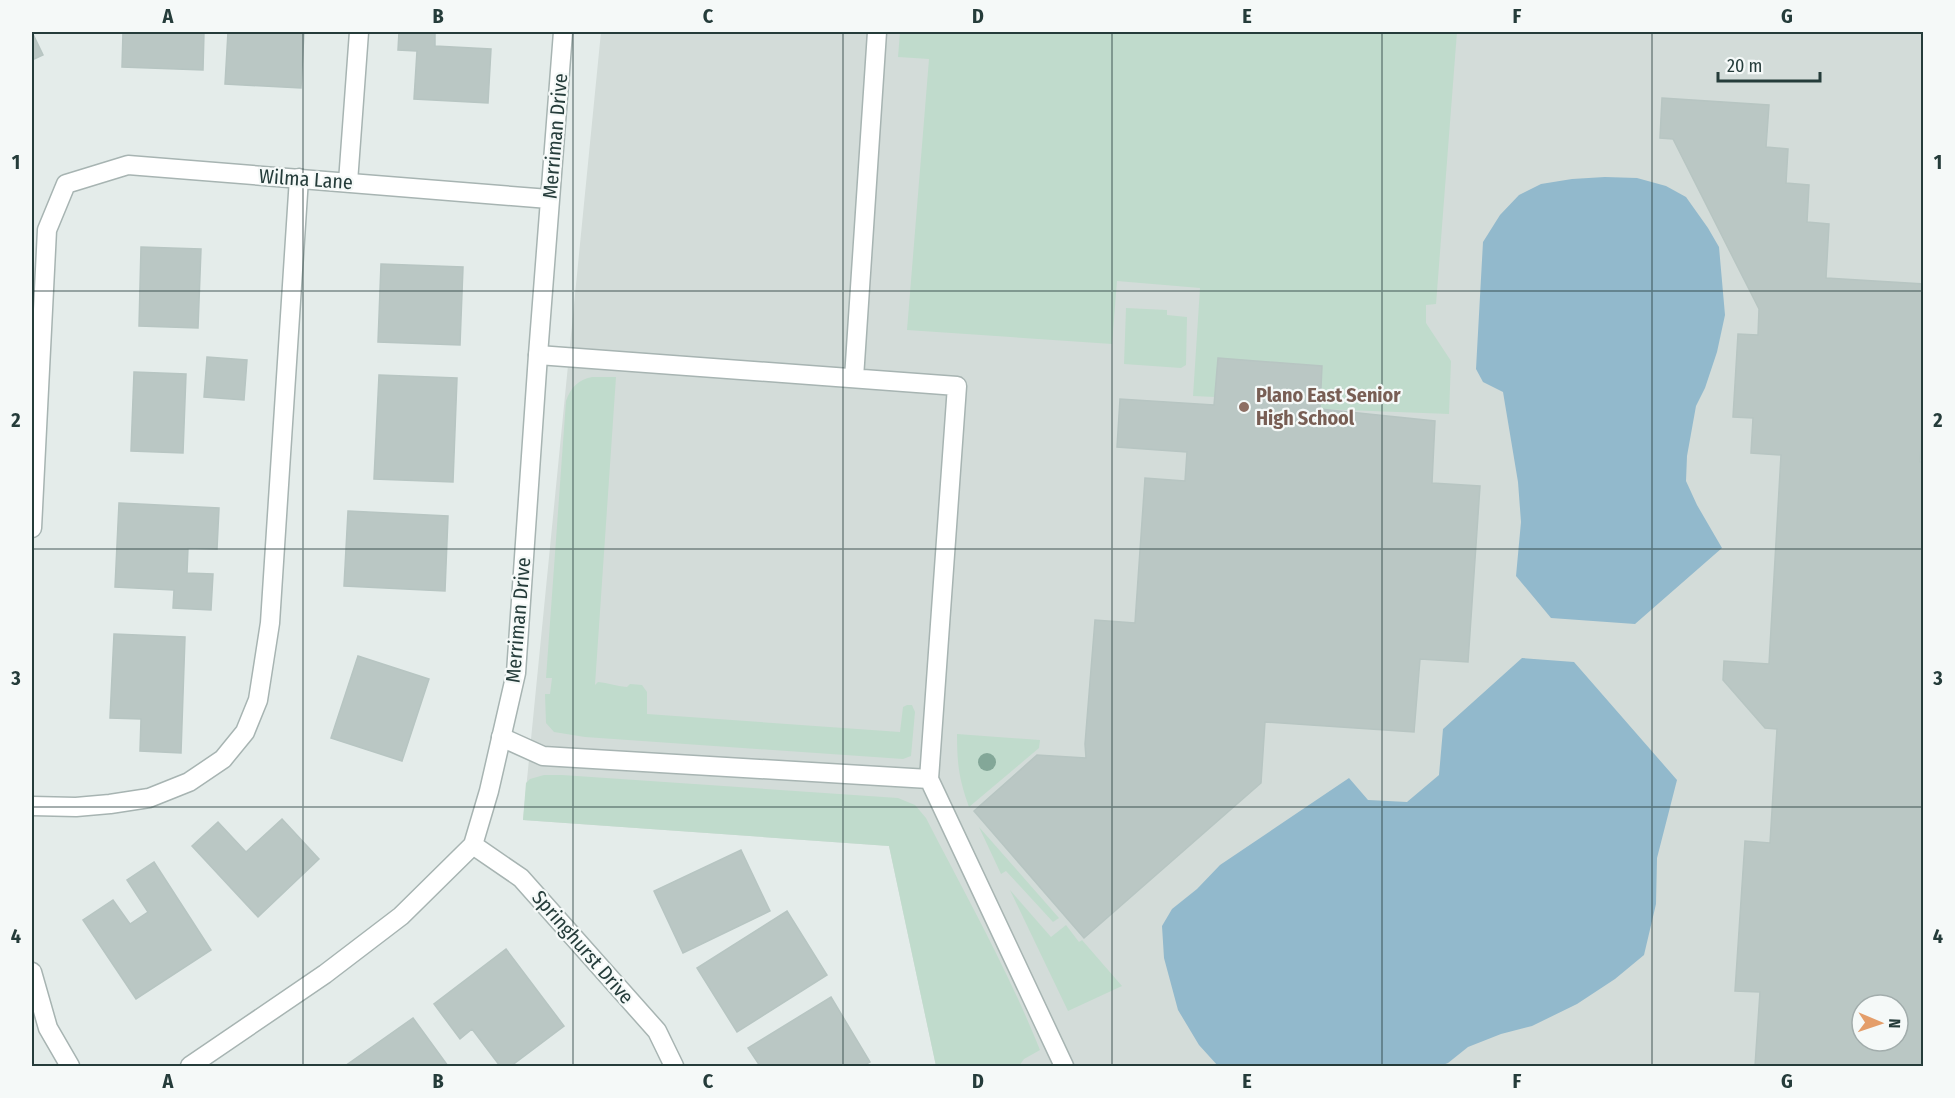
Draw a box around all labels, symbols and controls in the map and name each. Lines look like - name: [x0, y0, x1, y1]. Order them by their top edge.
- text: A: [162, 4, 175, 28]
- text: B: [432, 4, 444, 28]
- text: C: [703, 4, 714, 28]
- text: D: [972, 4, 984, 28]
- text: E: [1242, 4, 1252, 28]
- text: F: [1513, 4, 1522, 28]
- text: G: [1781, 4, 1793, 28]
- scale bar: [1718, 45, 1820, 83]
- text: 20 m: [1727, 55, 1762, 77]
- street label: Merriman Drive: [538, 72, 572, 200]
- text: 1: [12, 150, 20, 174]
- text: 1: [1934, 150, 1942, 174]
- street label: Wilma Lane: [258, 164, 354, 194]
- place label: Plano East Senior High School: [1256, 383, 1401, 430]
- marker: Plano East Senior High School: [1237, 400, 1251, 414]
- text: 2: [10, 408, 21, 432]
- text: 2: [1932, 408, 1943, 432]
- street label: Merriman Drive: [501, 556, 535, 684]
- text: 3: [10, 666, 21, 690]
- text: 3: [1932, 666, 1943, 690]
- street label: Springhurst Drive: [527, 885, 639, 1009]
- text: 4: [11, 924, 21, 948]
- text: 4: [1933, 924, 1943, 948]
- north arrow: [1850, 993, 1910, 1053]
- text: N: [1885, 1018, 1904, 1029]
- text: A: [162, 1069, 175, 1093]
- text: B: [432, 1069, 444, 1093]
- text: C: [703, 1069, 714, 1093]
- text: D: [972, 1069, 984, 1093]
- text: E: [1242, 1069, 1252, 1093]
- text: F: [1513, 1069, 1522, 1093]
- text: G: [1781, 1069, 1793, 1093]

